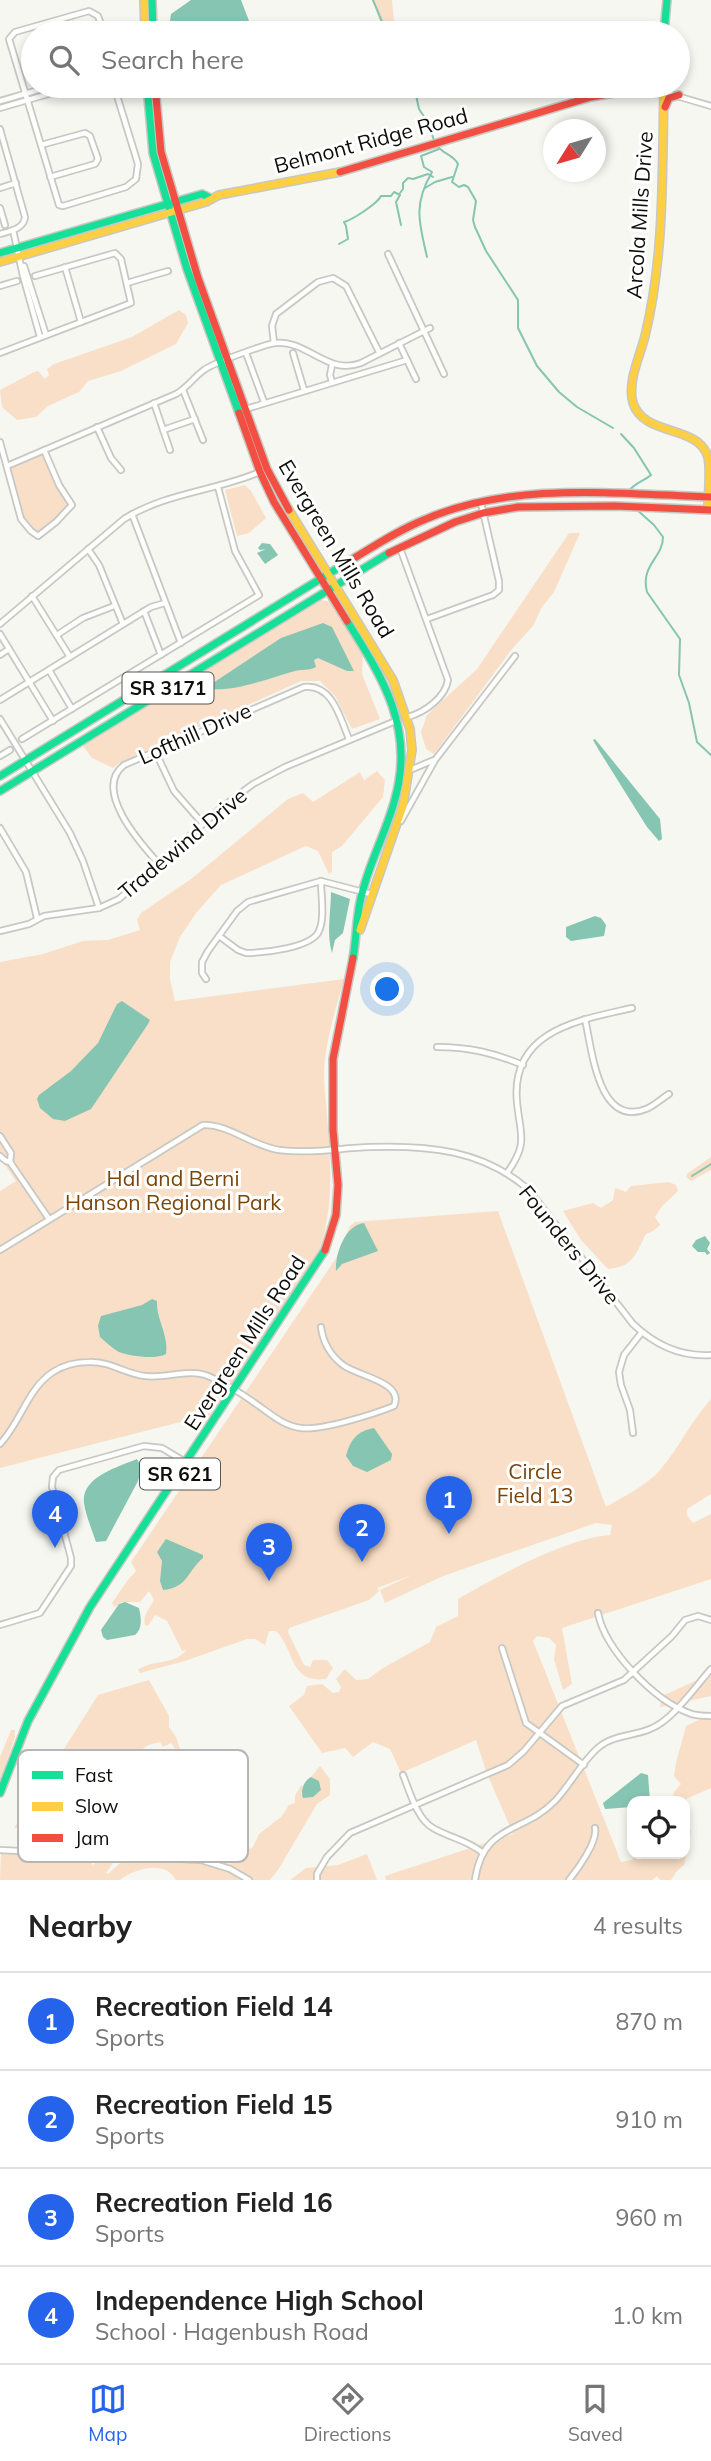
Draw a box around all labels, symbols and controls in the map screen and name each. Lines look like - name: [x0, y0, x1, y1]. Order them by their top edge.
- search box: [21, 21, 690, 98]
- icon: search: [45, 41, 83, 79]
- text: Search here: [101, 43, 244, 76]
- street label: Belmont Ridge Road: [271, 102, 470, 178]
- north arrow: [543, 119, 606, 182]
- street label: Arcola Mills Drive: [620, 130, 658, 300]
- street label: Evergreen Mills Road: [273, 455, 400, 642]
- road number: SR 3171: [122, 673, 214, 704]
- street label: Lofthill Drive: [134, 697, 255, 770]
- street label: Tradewind Drive: [113, 782, 252, 904]
- your location: [370, 972, 404, 1006]
- park label: Hal and Berni Hanson Regional Park: [65, 1165, 281, 1215]
- street label: Founders Drive: [514, 1179, 626, 1309]
- street label: Evergreen Mills Road: [178, 1250, 310, 1435]
- road number: SR 621: [140, 1458, 220, 1490]
- park label: Circle Field 13: [497, 1458, 573, 1508]
- pin: 1: [426, 1476, 472, 1534]
- pin: 4: [32, 1490, 78, 1548]
- pin: 2: [339, 1504, 385, 1562]
- pin: 3: [246, 1523, 292, 1581]
- legend: [18, 1750, 248, 1862]
- text: Fast: [75, 1763, 113, 1787]
- text: Slow: [75, 1794, 119, 1818]
- map controls: [627, 1796, 690, 1859]
- button: locate: [627, 1796, 690, 1859]
- text: Jam: [75, 1826, 109, 1850]
- text: Nearby: [28, 1907, 132, 1945]
- text: 4 results: [593, 1911, 683, 1940]
- text: Recreation Field 14: [95, 1990, 333, 2023]
- text: 1: [44, 2007, 58, 2036]
- text: 870 m: [615, 2007, 683, 2036]
- text: Sports: [95, 2023, 165, 2052]
- text: Recreation Field 15: [95, 2088, 333, 2121]
- text: 2: [44, 2105, 58, 2134]
- text: 910 m: [615, 2105, 683, 2134]
- text: Sports: [95, 2121, 165, 2150]
- text: Recreation Field 16: [95, 2186, 333, 2219]
- text: 3: [44, 2203, 58, 2232]
- text: 960 m: [615, 2203, 683, 2232]
- text: Sports: [95, 2219, 165, 2248]
- text: Independence High School: [95, 2284, 424, 2317]
- text: 4: [44, 2301, 58, 2330]
- text: 1.0 km: [612, 2301, 683, 2330]
- text: School · Hagenbush Road: [95, 2317, 369, 2346]
- tab: Map: [88, 2380, 127, 2446]
- tab: Directions: [304, 2380, 392, 2446]
- tab: Saved: [568, 2380, 623, 2446]

